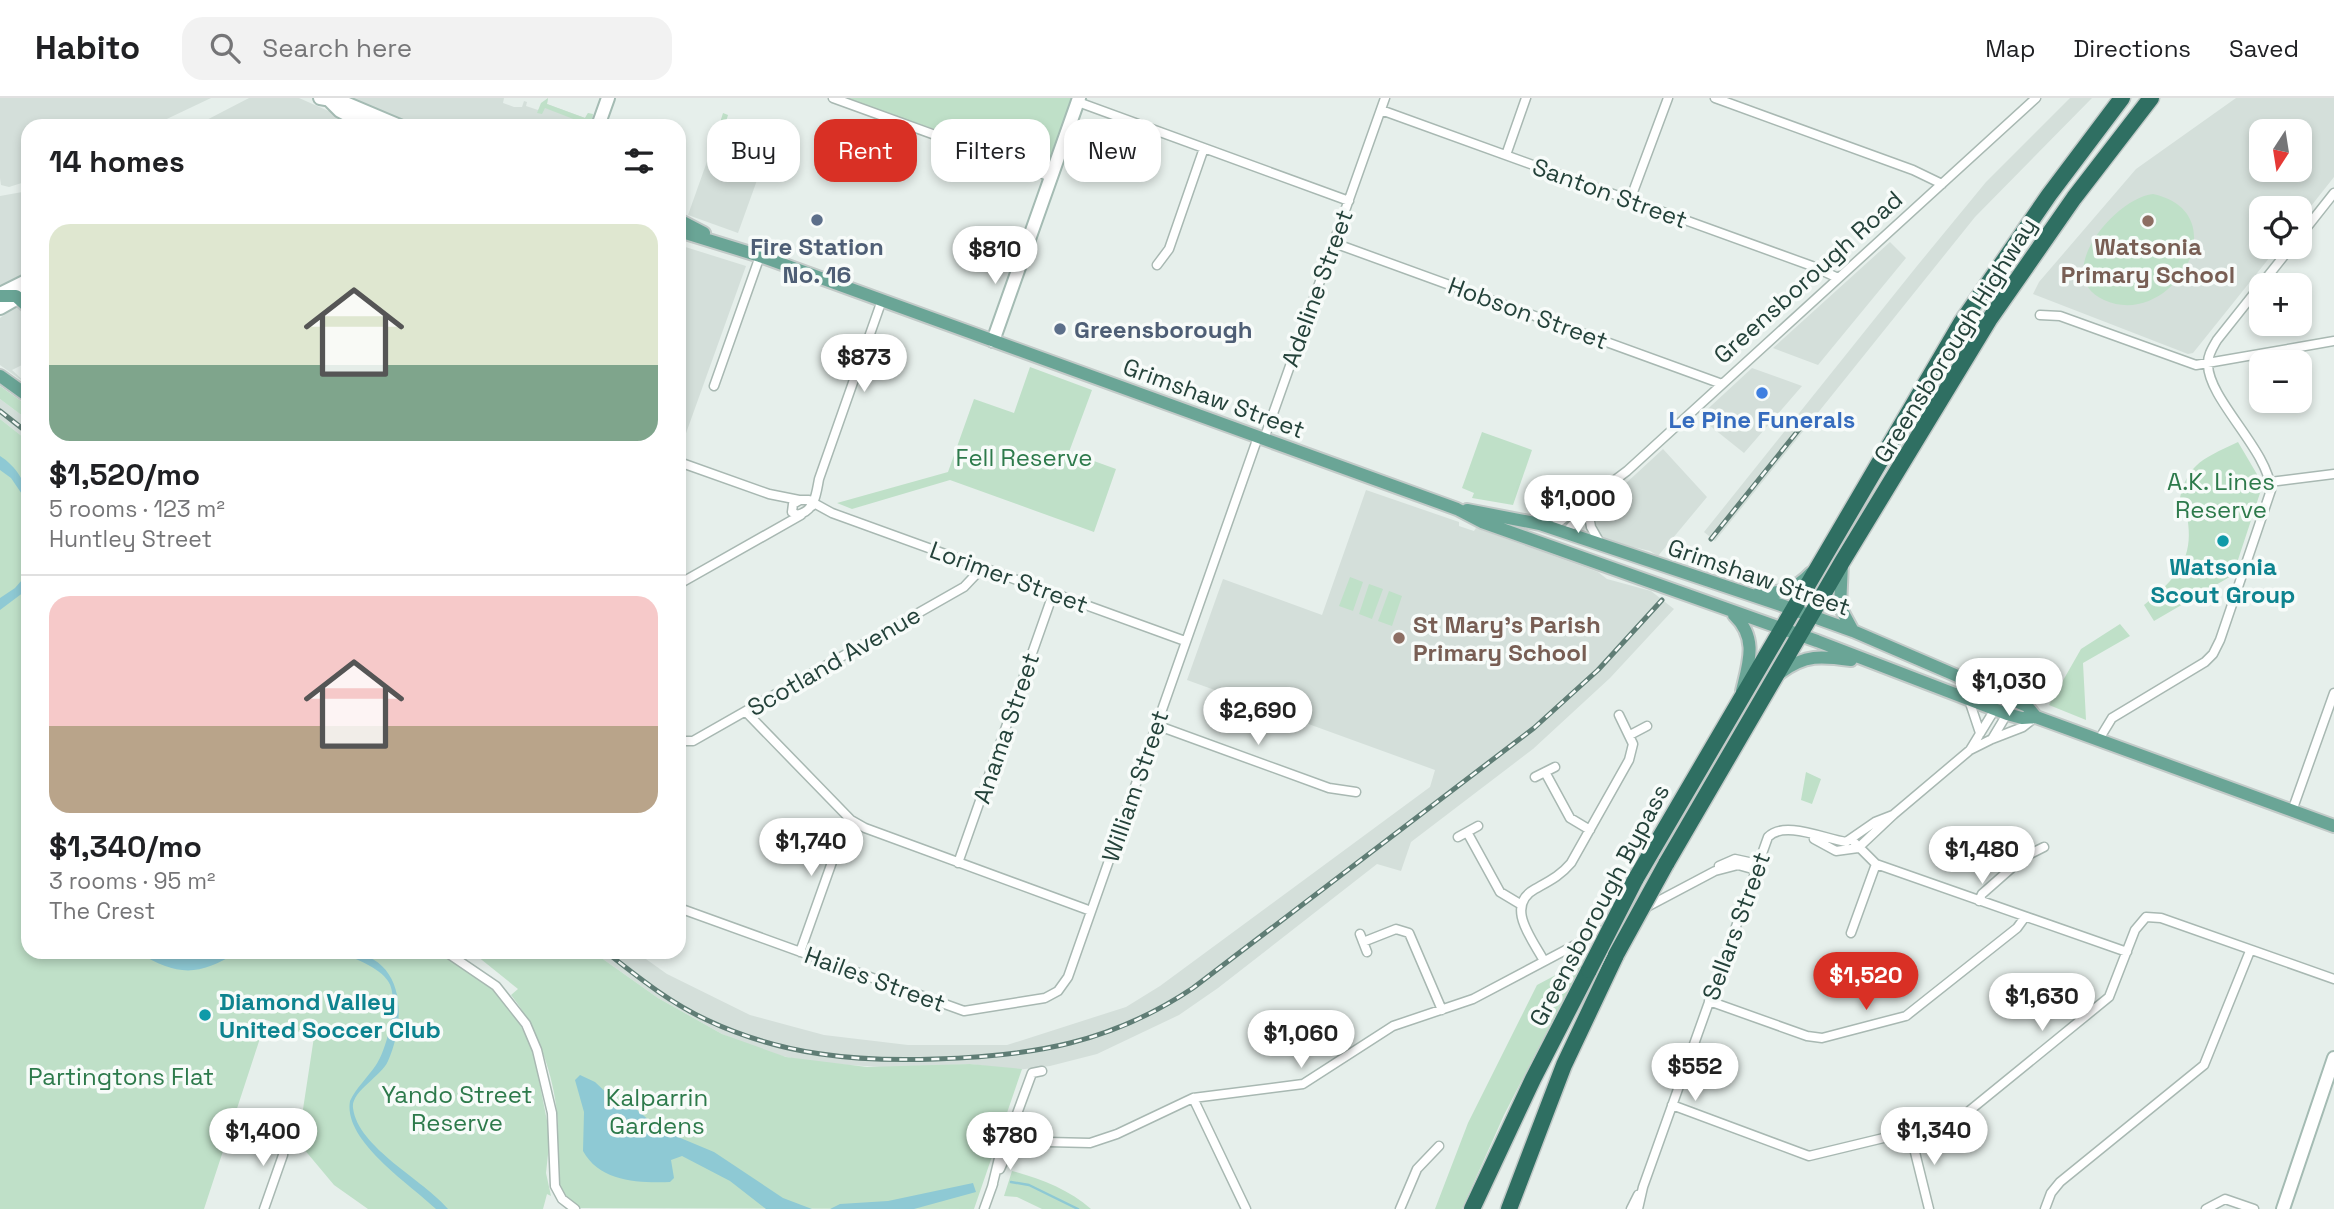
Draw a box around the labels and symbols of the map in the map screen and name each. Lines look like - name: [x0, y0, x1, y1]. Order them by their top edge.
- north arrow: [2249, 119, 2312, 182]
- street label: Santon Street: [1528, 151, 1692, 235]
- street label: Greensborough Road: [1707, 184, 1909, 370]
- street label: Adeline Street: [1274, 205, 1360, 371]
- street label: Greensborough Highway: [1867, 211, 2043, 469]
- marker: Fire Station No. 16: [809, 212, 825, 228]
- marker: Watsonia Primary School: [2140, 213, 2156, 229]
- pin: $810: [954, 226, 1036, 286]
- place label: Fire Station No. 16: [750, 231, 884, 290]
- place label: Watsonia Primary School: [2061, 231, 2235, 290]
- street label: Hobson Street: [1444, 270, 1612, 356]
- place label: Greensborough: [1074, 314, 1253, 345]
- marker: Greensborough: [1052, 321, 1068, 337]
- pin: $873: [823, 334, 905, 394]
- street label: Grimshaw Street: [1119, 351, 1309, 445]
- marker: Le Pine Funerals: [1754, 385, 1770, 401]
- place label: Le Pine Funerals: [1669, 404, 1855, 435]
- park label: Fell Reserve: [956, 442, 1092, 473]
- park label: A.K. Lines Reserve: [2167, 466, 2275, 525]
- pin: $1,000: [1521, 476, 1635, 535]
- street label: Grimshaw Street: [1664, 531, 1854, 623]
- marker: Watsonia Scout Group: [2215, 533, 2231, 549]
- street label: Lorimer Street: [926, 534, 1092, 620]
- place label: Watsonia Scout Group: [2151, 551, 2295, 610]
- street label: Scotland Avenue: [742, 599, 926, 723]
- place label: St Mary's Parish Primary School: [1413, 609, 1601, 668]
- marker: St Mary's Parish Primary School: [1391, 630, 1407, 646]
- street label: Anama Street: [966, 648, 1046, 808]
- pin: $1,030: [1952, 658, 2066, 718]
- pin: $2,690: [1201, 688, 1315, 747]
- street label: William Street: [1095, 706, 1175, 866]
- street label: Greensborough Bypass: [1522, 779, 1676, 1031]
- pin: $1,740: [754, 818, 868, 878]
- pin: $1,480: [1925, 826, 2039, 886]
- street label: Sellars Street: [1695, 848, 1777, 1004]
- street label: Hailes Street: [800, 939, 950, 1019]
- pin: $1,520: [1809, 953, 1923, 1012]
- pin: $1,630: [1985, 974, 2099, 1033]
- place label: Diamond Valley United Soccer Club: [219, 986, 441, 1045]
- marker: Diamond Valley United Soccer Club: [197, 1007, 213, 1023]
- pin: $1,060: [1244, 1010, 1358, 1070]
- pin: $552: [1654, 1044, 1736, 1103]
- park label: Partingtons Flat: [28, 1061, 214, 1092]
- park label: Yando Street Reserve: [382, 1079, 533, 1138]
- park label: Kalparrin Gardens: [606, 1082, 708, 1141]
- pin: $1,400: [206, 1108, 320, 1168]
- pin: $1,340: [1877, 1108, 1991, 1167]
- pin: $780: [969, 1112, 1051, 1172]

